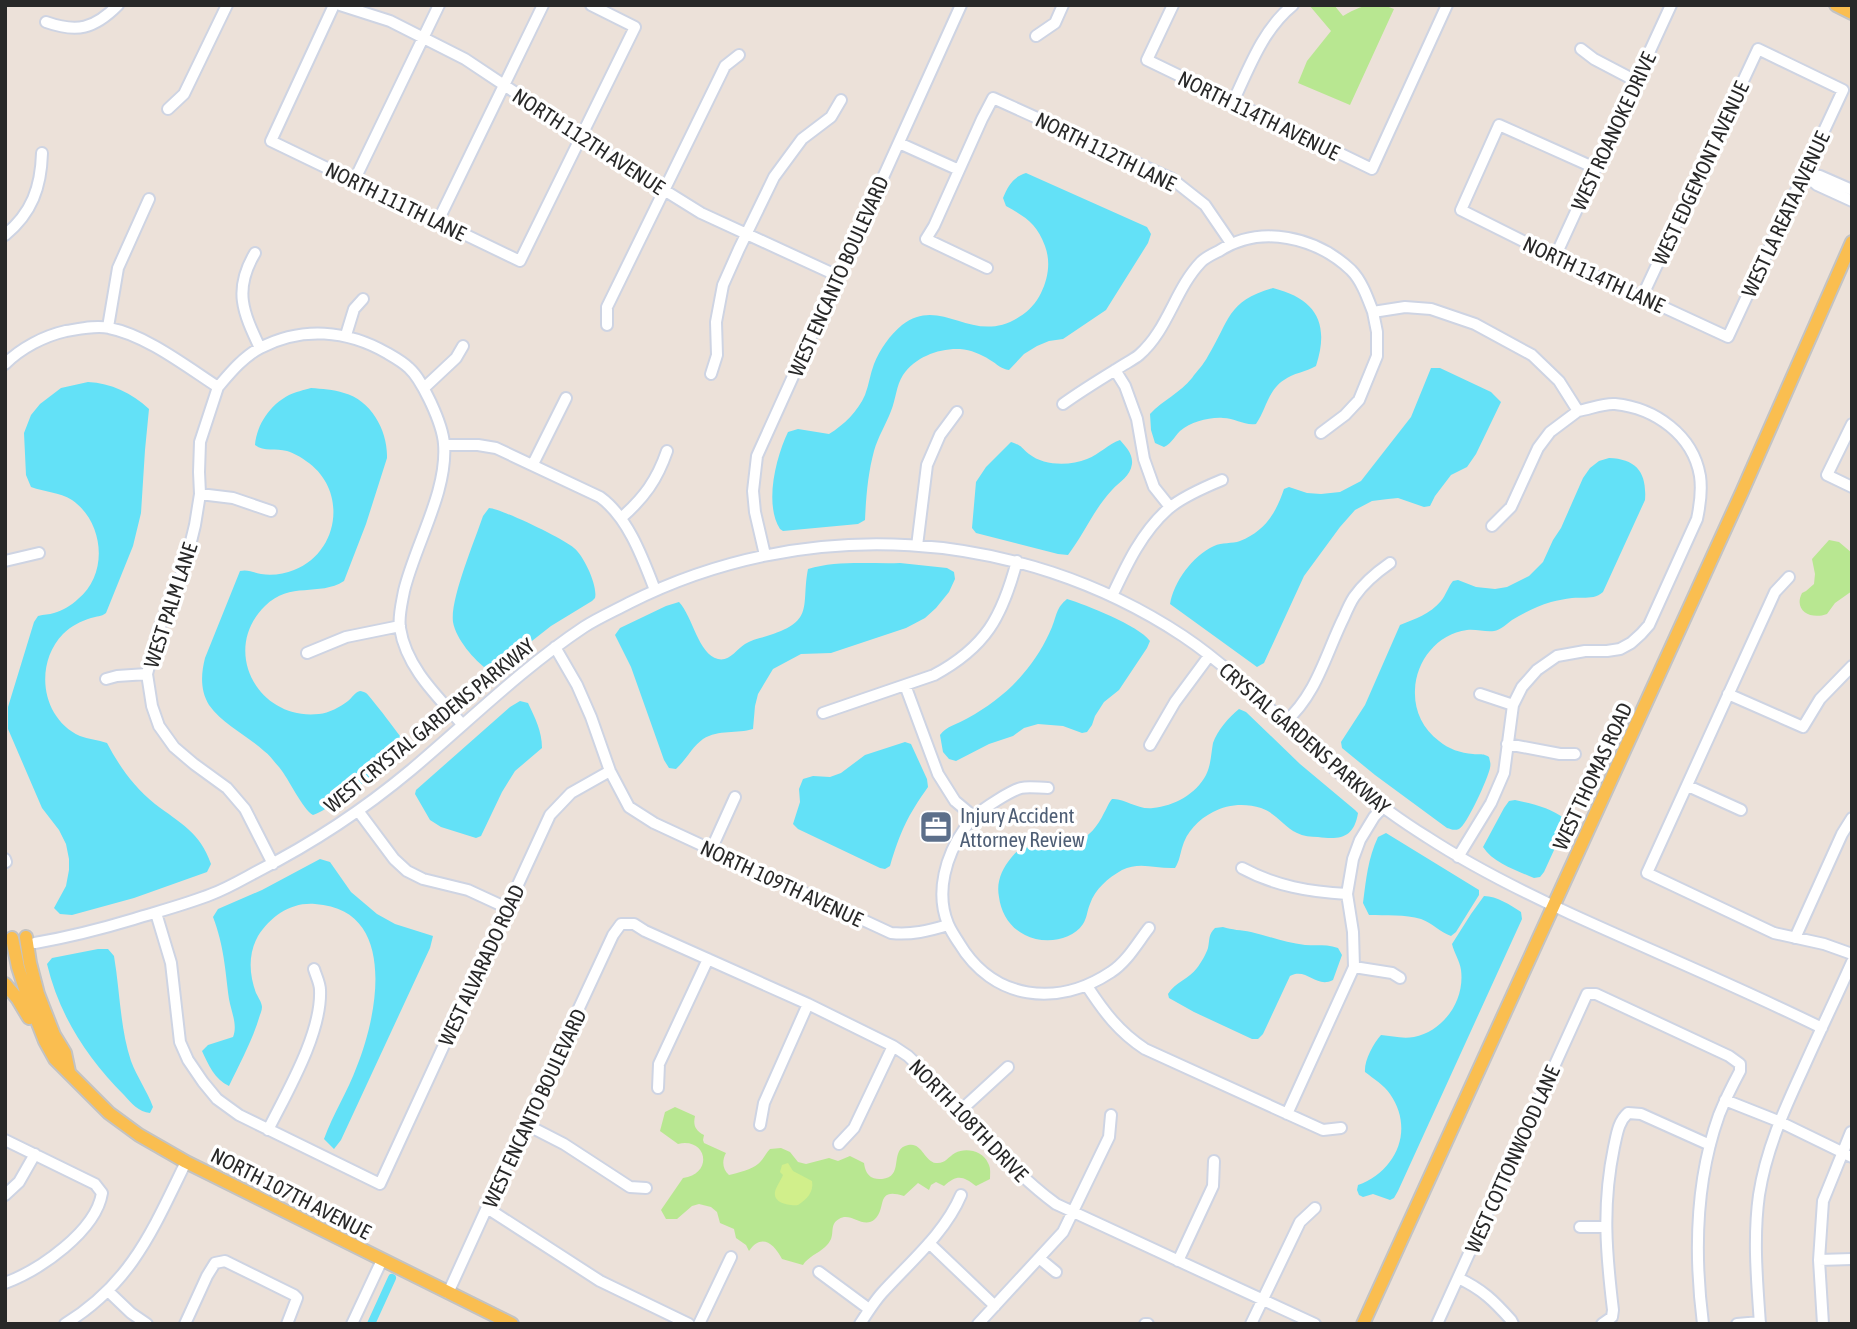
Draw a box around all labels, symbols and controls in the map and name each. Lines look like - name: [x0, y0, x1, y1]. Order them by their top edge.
- street label: WEST ROANOKE DRIVE: [1566, 48, 1660, 214]
- street label: NORTH 114TH AVENUE: [1175, 66, 1343, 164]
- street label: WEST EDGEMONT AVENUE: [1647, 77, 1753, 268]
- street label: NORTH 112TH AVENUE: [509, 83, 669, 199]
- street label: NORTH 112TH LANE: [1032, 107, 1180, 195]
- street label: WEST LA REATA AVENUE: [1736, 127, 1834, 300]
- street label: NORTH 111TH LANE: [322, 157, 470, 245]
- street label: WEST ENCANTO BOULEVARD: [783, 172, 893, 380]
- street label: NORTH 114TH LANE: [1520, 231, 1668, 317]
- street label: WEST PALM LANE: [139, 540, 201, 670]
- street label: WEST CRYSTAL GARDENS PARKWAY: [319, 632, 539, 817]
- street label: CRYSTAL GARDENS PARKWAY: [1215, 657, 1396, 819]
- street label: WEST THOMAS ROAD: [1547, 699, 1637, 853]
- place label: Injury Accident Attorney Review: [960, 803, 1085, 851]
- office icon: Injury Accident Attorney Review: [917, 808, 955, 846]
- street label: NORTH 109TH AVENUE: [697, 835, 867, 931]
- street label: WEST ALVARADO ROAD: [433, 881, 529, 1049]
- street label: WEST ENCANTO BOULEVARD: [477, 1005, 591, 1211]
- street label: NORTH 108TH DRIVE: [905, 1054, 1033, 1186]
- street label: WEST COTTONWOOD LANE: [1460, 1062, 1564, 1256]
- street label: NORTH 107TH AVENUE: [207, 1142, 375, 1244]

